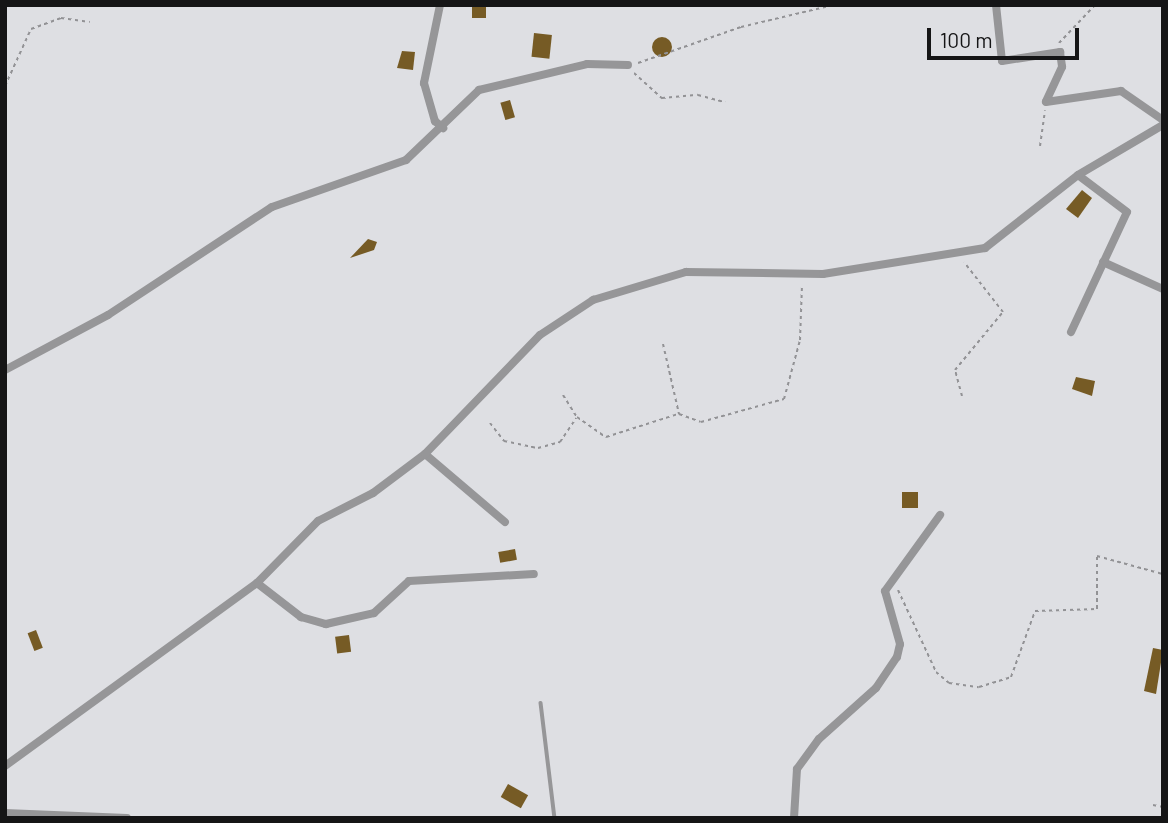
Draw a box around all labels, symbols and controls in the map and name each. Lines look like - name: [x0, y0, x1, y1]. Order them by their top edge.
- scale bar: [930, 14, 1082, 58]
- text: 100 m: [940, 27, 993, 52]

